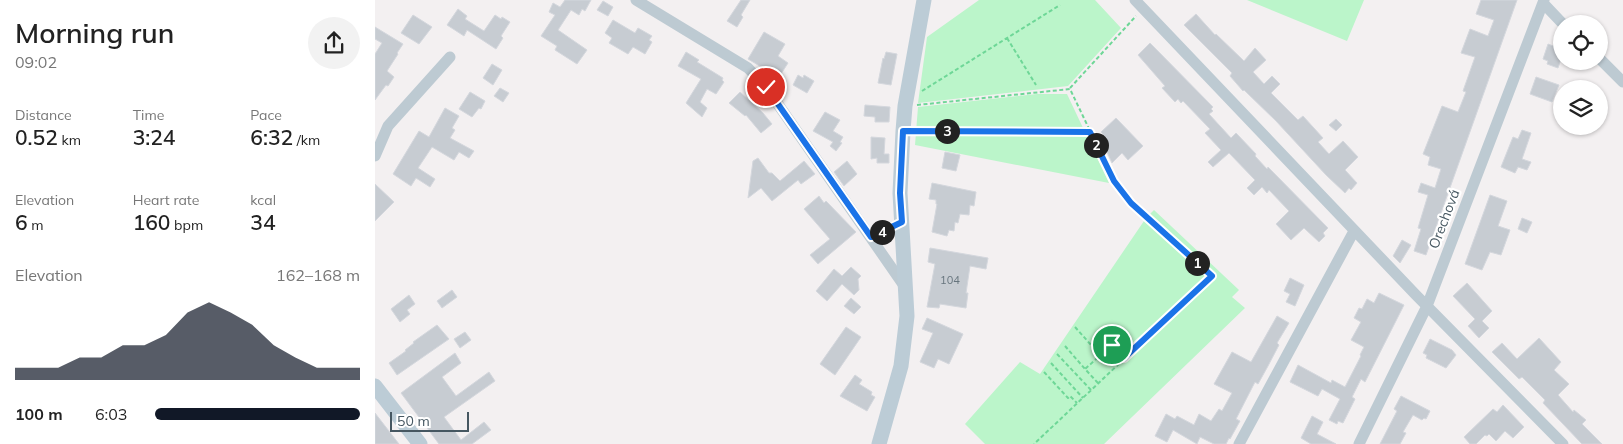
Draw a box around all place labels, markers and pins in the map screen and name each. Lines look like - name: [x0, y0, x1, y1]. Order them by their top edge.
- pin: [745, 66, 787, 108]
- pin: 3: [935, 118, 959, 144]
- pin: 2: [1083, 132, 1109, 158]
- pin: 4: [869, 220, 895, 244]
- pin: 1: [1185, 250, 1209, 276]
- pin: [1091, 324, 1133, 366]

